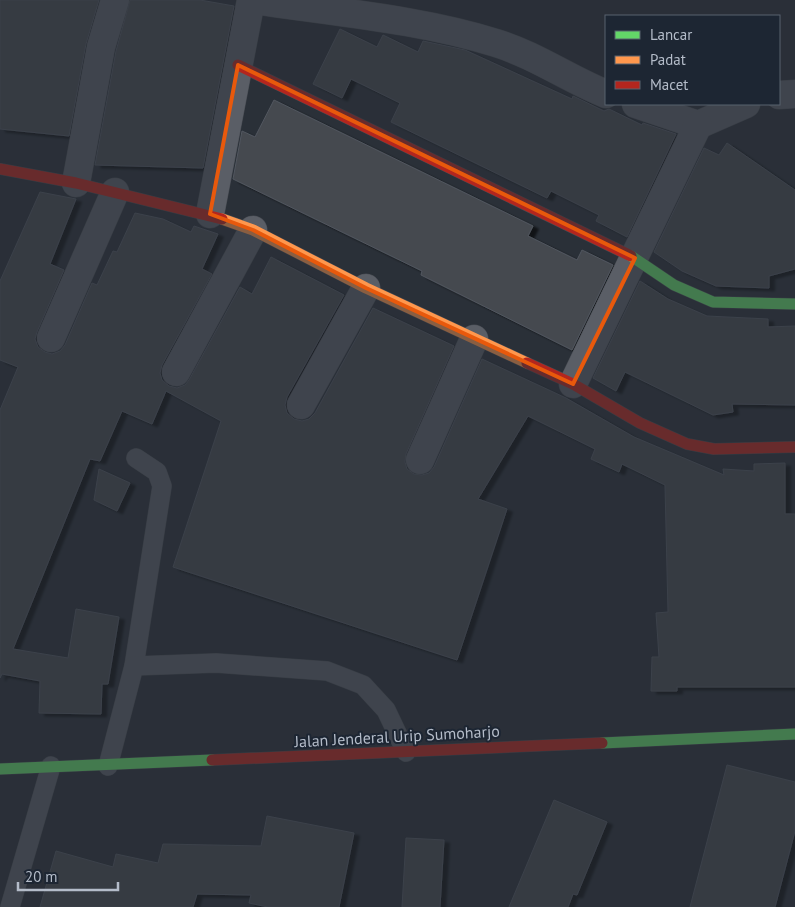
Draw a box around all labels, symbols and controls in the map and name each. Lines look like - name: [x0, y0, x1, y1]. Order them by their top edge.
- legend: [605, 15, 780, 105]
- text: Lancar: [650, 25, 692, 44]
- text: Padat: [650, 50, 686, 69]
- text: Macet: [650, 75, 688, 94]
- street label: Jalan Jenderal Urip Sumoharjo: [293, 721, 500, 751]
- scale bar: [18, 860, 118, 892]
- text: 20 m: [25, 867, 58, 886]

